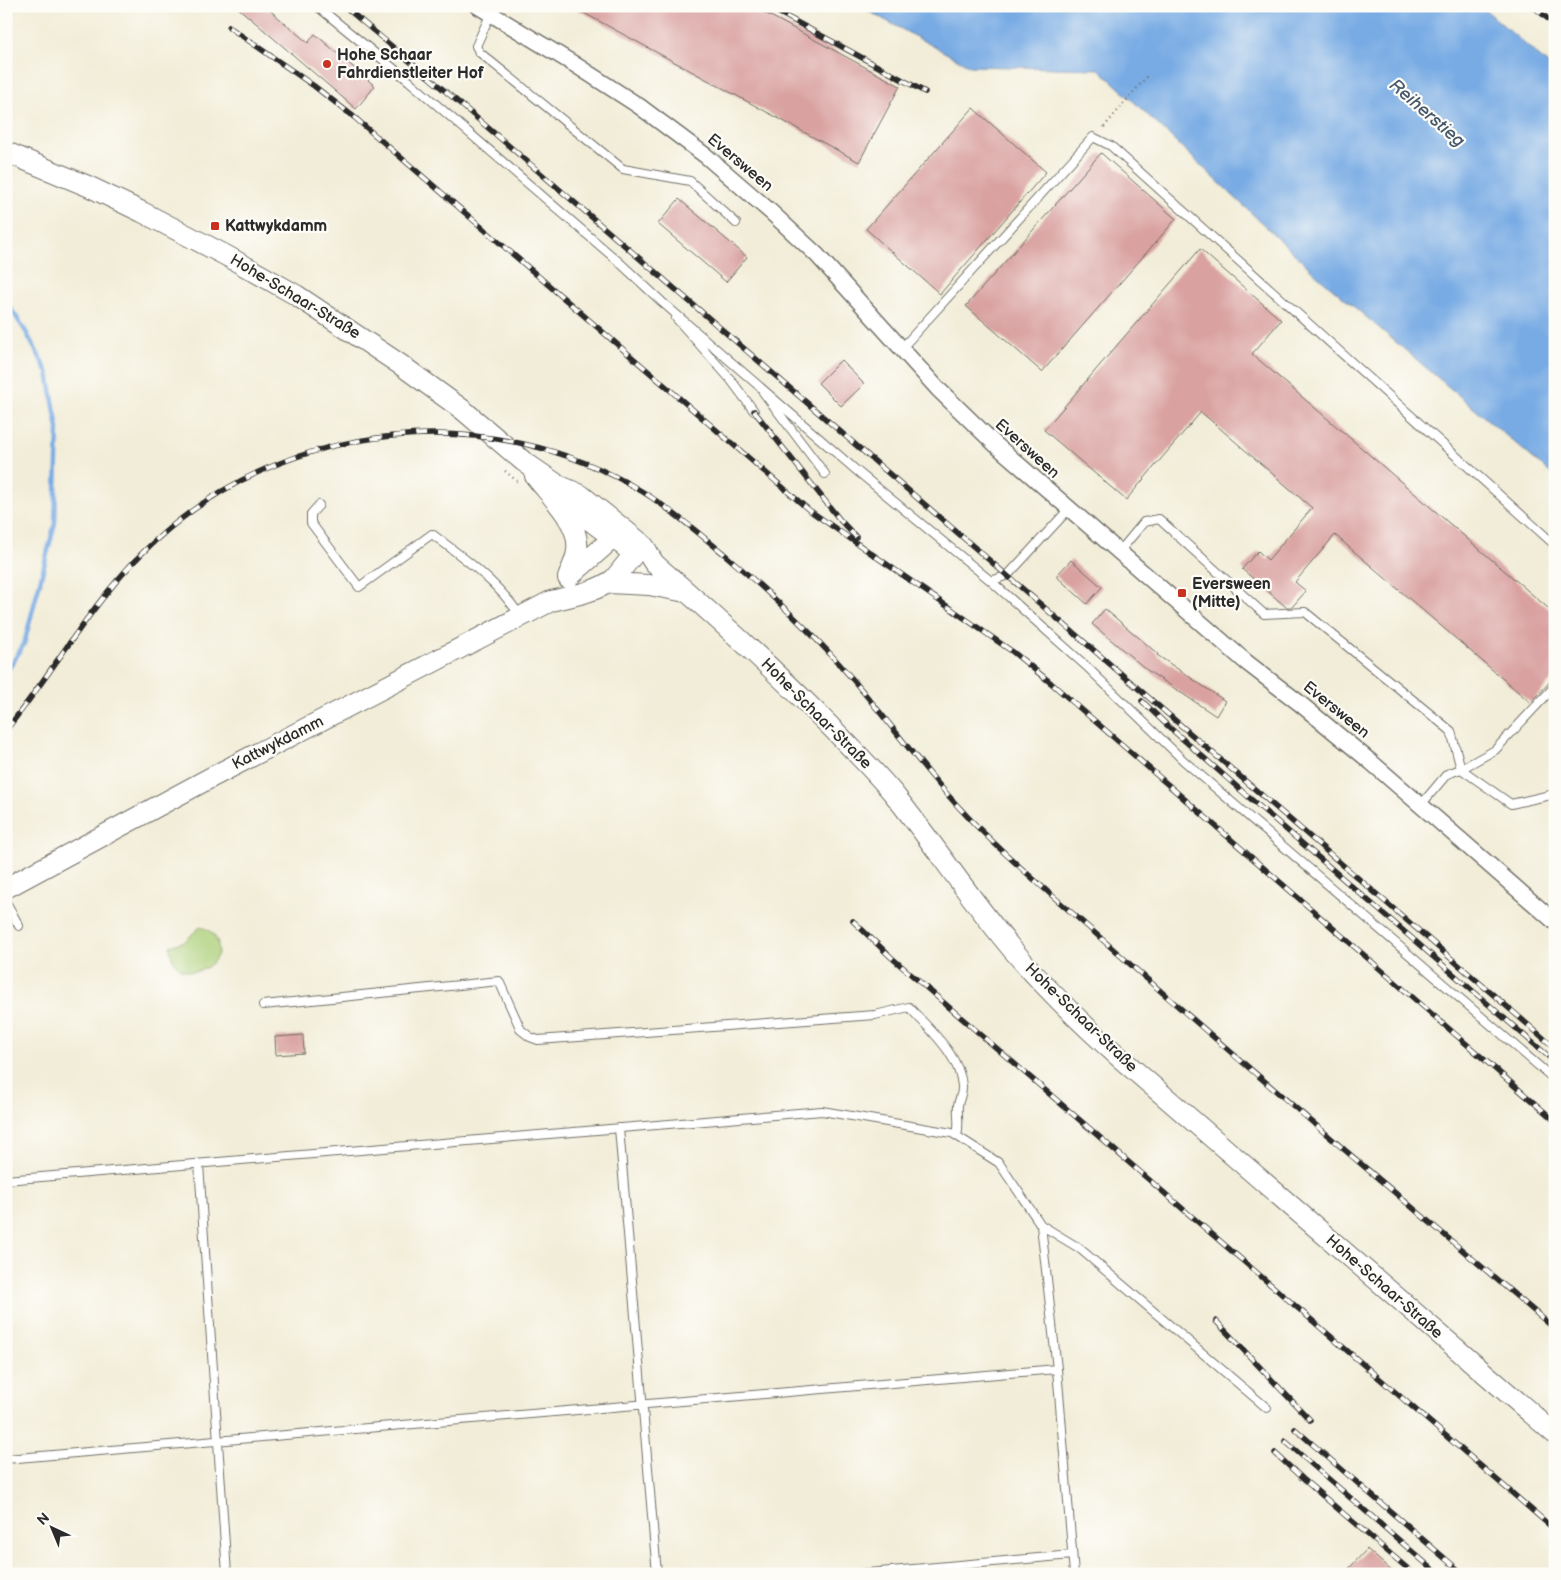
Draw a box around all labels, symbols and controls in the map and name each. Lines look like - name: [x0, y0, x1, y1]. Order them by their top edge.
- place label: Hohe Schaar Fahrdienstleiter Hof: [337, 46, 485, 83]
- marker: Hohe Schaar Fahrdienstleiter Hof: [321, 58, 333, 70]
- water label: Reiherstieg: [1385, 75, 1469, 151]
- street label: Eversween: [703, 130, 777, 196]
- place label: Kattwykdamm: [225, 217, 327, 236]
- marker: Kattwykdamm: [209, 220, 221, 232]
- street label: Hohe-Schaar-Straße: [226, 251, 364, 344]
- street label: Eversween: [991, 415, 1063, 483]
- place label: Eversween (Mitte): [1192, 575, 1271, 612]
- marker: Eversween (Mitte): [1176, 587, 1188, 599]
- street label: Hohe-Schaar-Straße: [757, 655, 876, 774]
- street label: Eversween: [1299, 678, 1373, 742]
- street label: Kattwykdamm: [229, 712, 327, 774]
- street label: Hohe-Schaar-Straße: [1021, 959, 1141, 1077]
- street label: Hohe-Schaar-Straße: [1322, 1231, 1447, 1343]
- north arrow: [28, 1502, 78, 1552]
- text: N: [34, 1509, 53, 1529]

